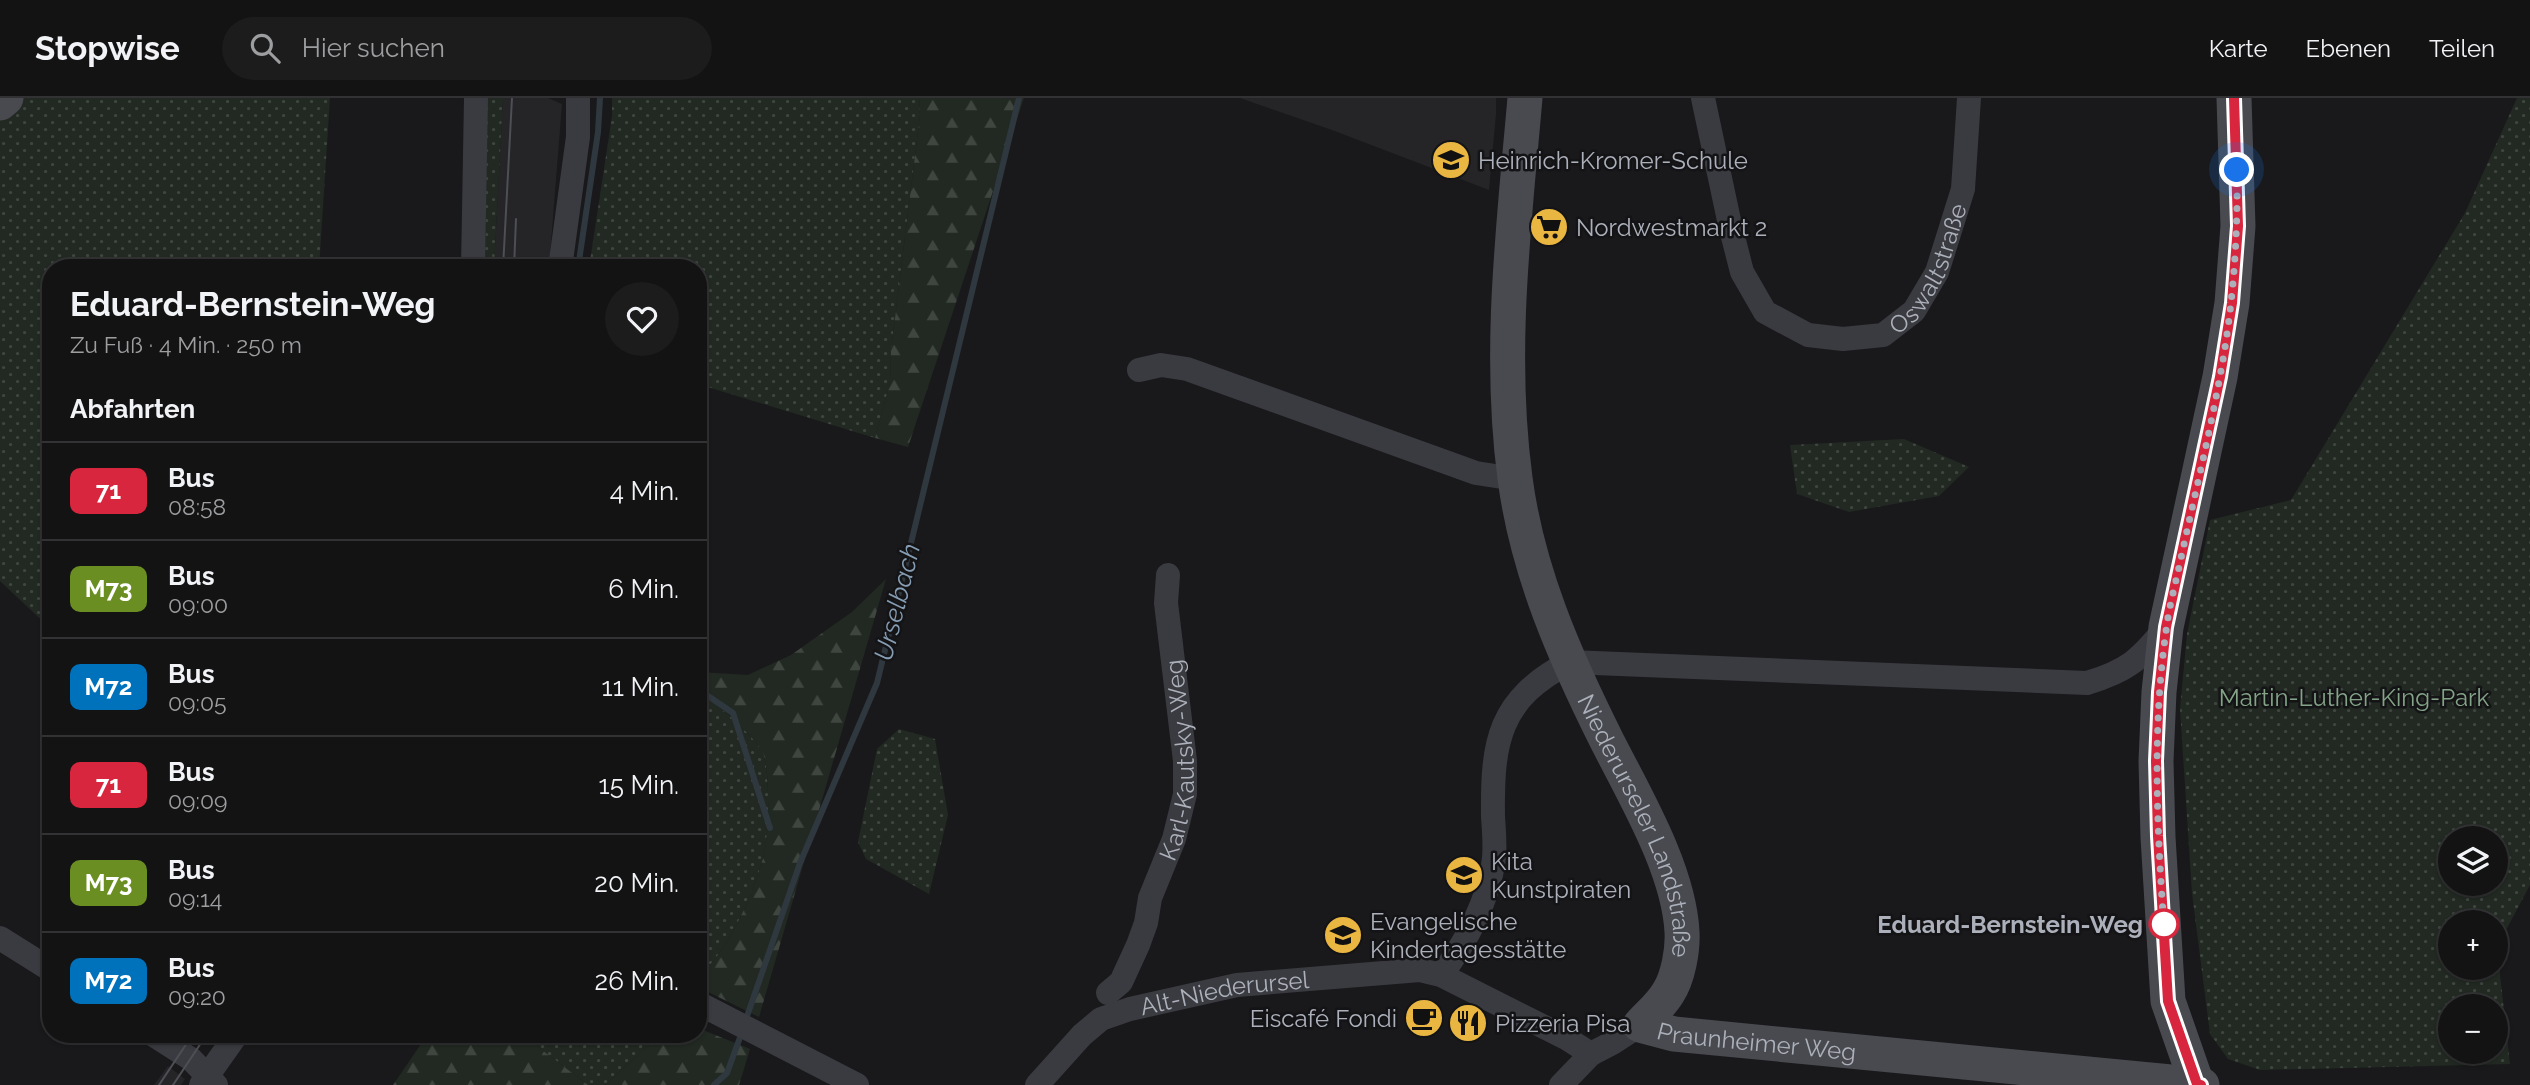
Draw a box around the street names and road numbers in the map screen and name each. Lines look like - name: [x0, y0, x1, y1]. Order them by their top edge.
- street label: Oswaltstraße: [1883, 200, 1972, 340]
- street label: Karl-Kautsky-Weg: [1152, 658, 1200, 864]
- street label: Niederurseler Landstraße: [1572, 689, 1697, 959]
- street label: Alt-Niederursel: [1137, 965, 1311, 1021]
- street label: Praunheimer Weg: [1654, 1016, 1858, 1066]

